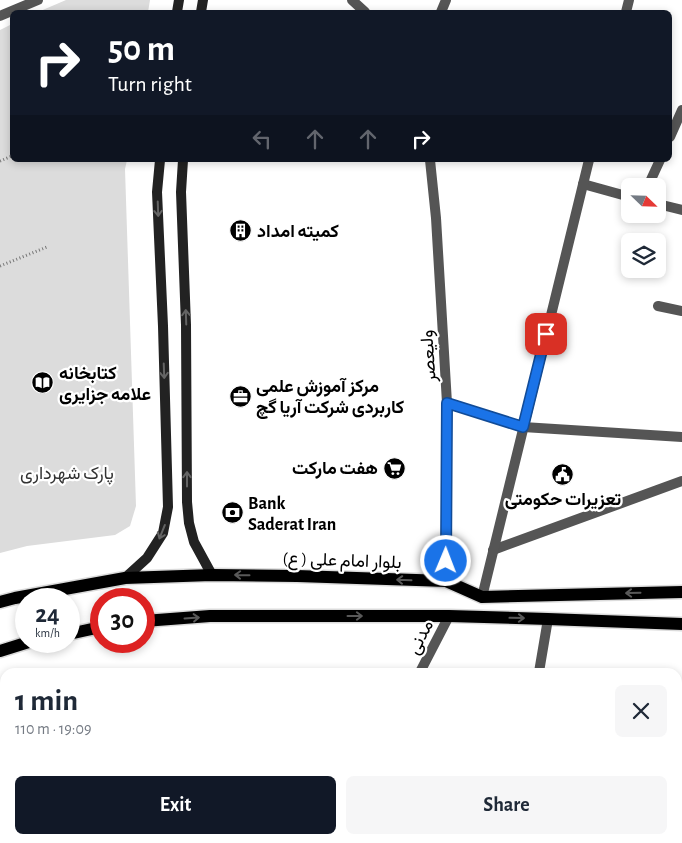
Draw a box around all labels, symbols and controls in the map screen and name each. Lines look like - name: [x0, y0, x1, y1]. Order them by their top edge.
- icon: right: [25, 30, 90, 95]
- text: 50 m: [108, 32, 175, 67]
- text: Turn right: [108, 73, 192, 95]
- icon: left: [248, 125, 276, 153]
- icon: ahead: [301, 125, 329, 153]
- icon: ahead: [354, 125, 382, 153]
- icon: right: [407, 125, 435, 153]
- north arrow: [621, 178, 666, 222]
- map controls: [621, 178, 666, 278]
- one-way arrow: [153, 200, 163, 216]
- building icon: کمیته امداد: [229, 219, 253, 243]
- place label: کمیته امداد: [257, 223, 339, 242]
- button: layers: [621, 233, 666, 278]
- one-way arrow: [181, 309, 191, 325]
- pin: [525, 313, 567, 355]
- icon: arrive: [532, 320, 560, 348]
- street label: ولیعصر: [418, 329, 441, 384]
- one-way arrow: [159, 362, 169, 379]
- place label: کتابخانه علامه جزایری: [59, 365, 151, 405]
- library icon: کتابخانه علامه جزایری: [31, 371, 55, 395]
- place label: مرکز آموزش علمی کاربردی شرکت آریا گچ: [256, 377, 404, 419]
- office icon: مرکز آموزش علمی کاربردی شرکت آریا گچ: [228, 384, 252, 408]
- supermarket icon: هفت مارکت: [382, 456, 406, 480]
- place label: هفت مارکت: [292, 460, 378, 479]
- public building icon: تعزیرات حکومتی: [551, 462, 575, 486]
- park label: پارک شهرداری: [20, 465, 114, 485]
- one-way arrow: [182, 471, 192, 488]
- place label: تعزیرات حکومتی: [505, 491, 622, 510]
- place label: Bank Saderat Iran: [248, 495, 336, 534]
- bank icon: Bank Saderat Iran: [220, 501, 244, 525]
- one-way arrow: [156, 524, 166, 539]
- position arrow: [419, 534, 471, 586]
- street label: بلوار امام علی ( ع): [282, 550, 402, 574]
- one-way arrow: [234, 570, 250, 580]
- one-way arrow: [396, 575, 412, 584]
- speed limit sign: 30: [90, 588, 155, 653]
- one-way arrow: [626, 588, 642, 598]
- text: 24: [35, 602, 60, 627]
- one-way arrow: [346, 611, 363, 621]
- one-way arrow: [184, 613, 200, 622]
- one-way arrow: [509, 613, 525, 623]
- street label: مدنی: [405, 617, 438, 658]
- text: km/h: [35, 627, 60, 639]
- button: close: [615, 685, 667, 737]
- text: 1 min: [15, 686, 78, 716]
- text: 110 m · 19:09: [15, 721, 92, 737]
- button: Exit: [15, 776, 336, 834]
- button: Share: [346, 776, 667, 834]

